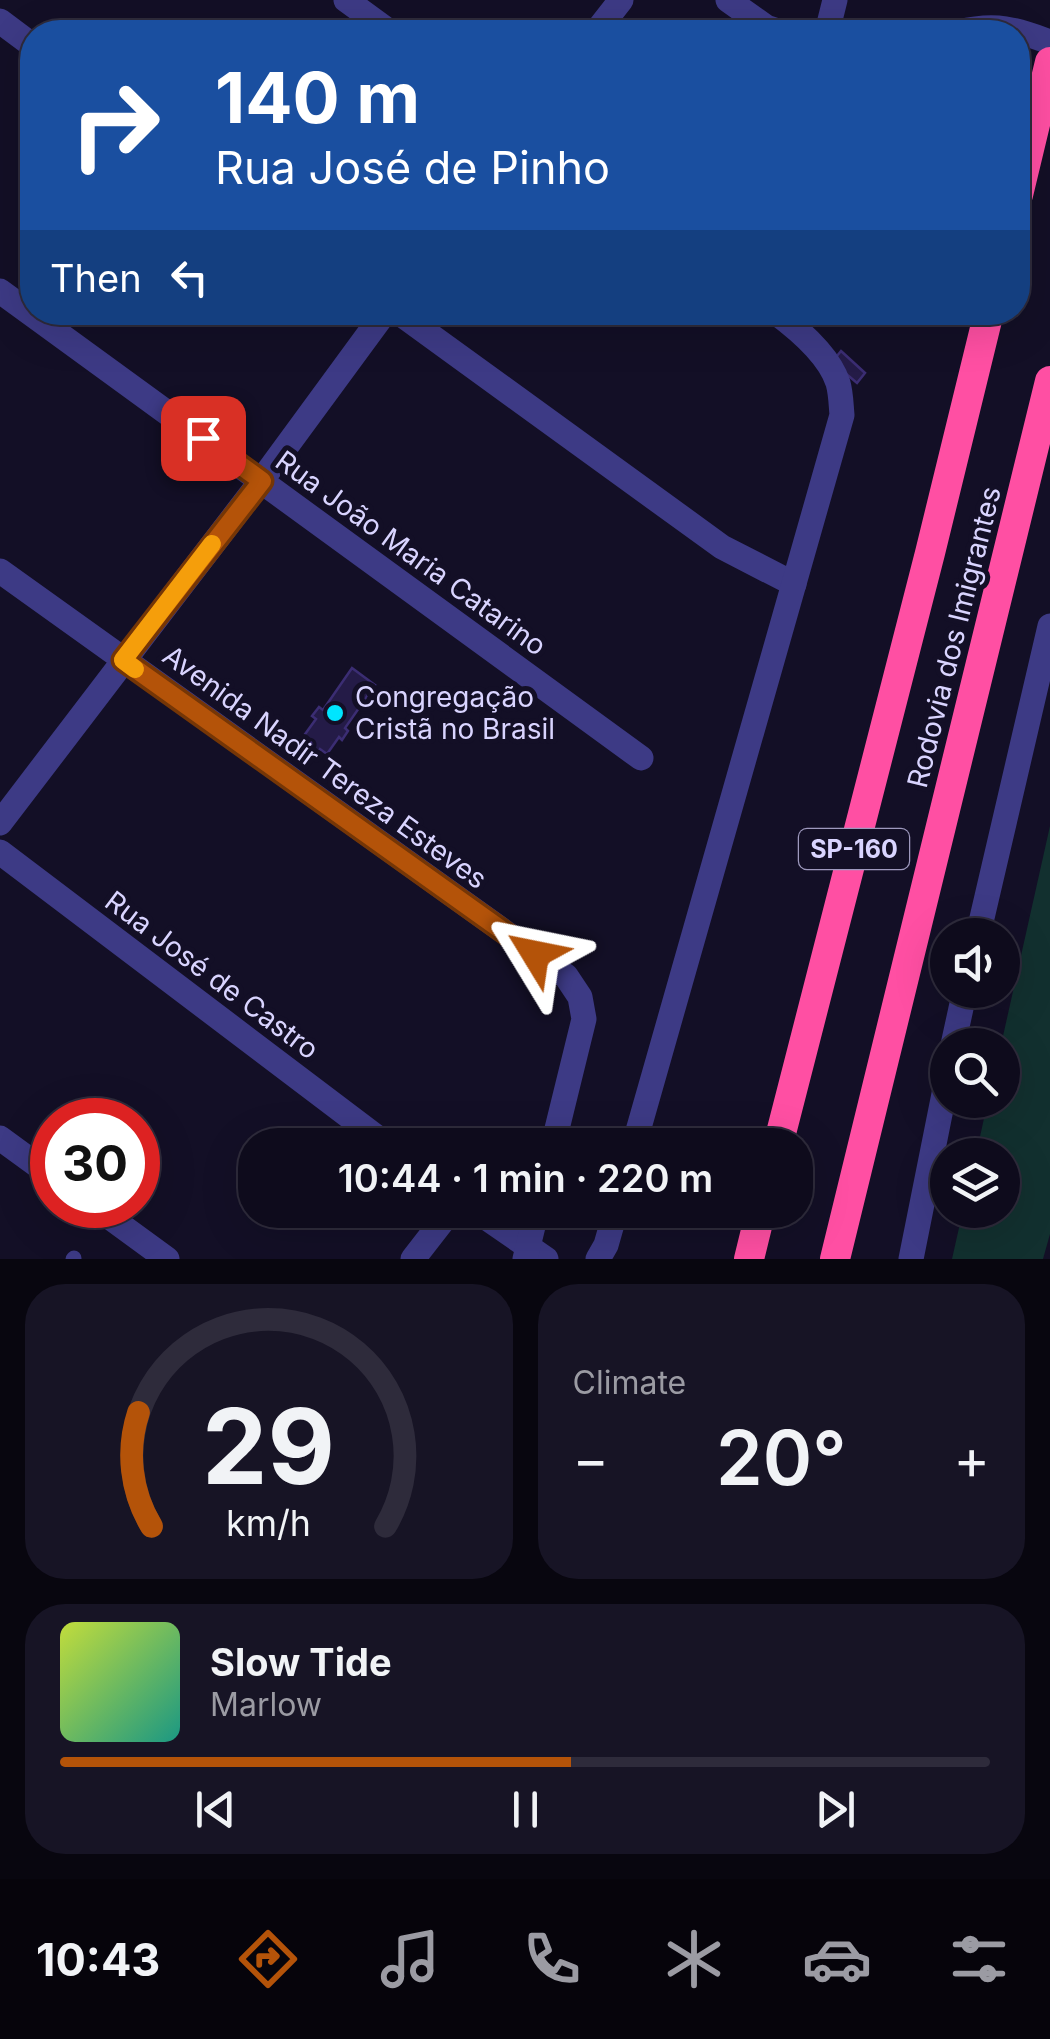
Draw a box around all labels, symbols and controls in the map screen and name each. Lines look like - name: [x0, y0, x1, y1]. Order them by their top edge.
- text: 140 m: [215, 55, 420, 140]
- icon: right: [50, 60, 180, 190]
- text: Rua José de Pinho: [215, 140, 610, 195]
- icon: left: [162, 250, 217, 305]
- text: Then: [50, 255, 142, 301]
- pin: [161, 396, 246, 481]
- icon: arrive: [176, 411, 231, 466]
- street label: Rua João Maria Catarino: [269, 443, 553, 663]
- street label: Rodovia dos Imigrantes: [900, 483, 1008, 791]
- street label: Avenida Nadir Tereza Esteves: [156, 638, 494, 896]
- place label: Congregação Cristã no Brasil: [355, 680, 555, 746]
- marker: Congregação Cristã no Brasil: [324, 702, 346, 724]
- road number: SP-160: [799, 829, 909, 869]
- street label: Rua José de Castro: [99, 884, 325, 1066]
- position arrow: [483, 902, 587, 1006]
- map controls: [930, 918, 1020, 1228]
- button: sound: [930, 918, 1020, 1008]
- button: search: [930, 1028, 1020, 1118]
- speed limit sign: 30: [30, 1098, 160, 1228]
- button: layers: [930, 1138, 1020, 1228]
- text: 10:44 · 1 min · 220 m: [338, 1155, 713, 1201]
- text: Climate: [573, 1363, 686, 1402]
- text: 29: [202, 1383, 335, 1509]
- text: 20°: [716, 1412, 847, 1503]
- text: −: [573, 1426, 609, 1492]
- text: +: [954, 1426, 990, 1492]
- text: km/h: [226, 1501, 311, 1545]
- text: Slow Tide: [210, 1639, 392, 1685]
- text: Marlow: [210, 1685, 322, 1724]
- icon: previous: [188, 1782, 243, 1837]
- icon: pause: [498, 1782, 553, 1837]
- icon: next: [808, 1782, 863, 1837]
- icon: directions: [233, 1924, 303, 1994]
- icon: music: [375, 1924, 445, 1994]
- icon: phone: [517, 1924, 587, 1994]
- icon: climate: [659, 1924, 729, 1994]
- icon: car: [802, 1924, 872, 1994]
- icon: filters: [944, 1924, 1014, 1994]
- text: 10:43: [36, 1932, 160, 1987]

